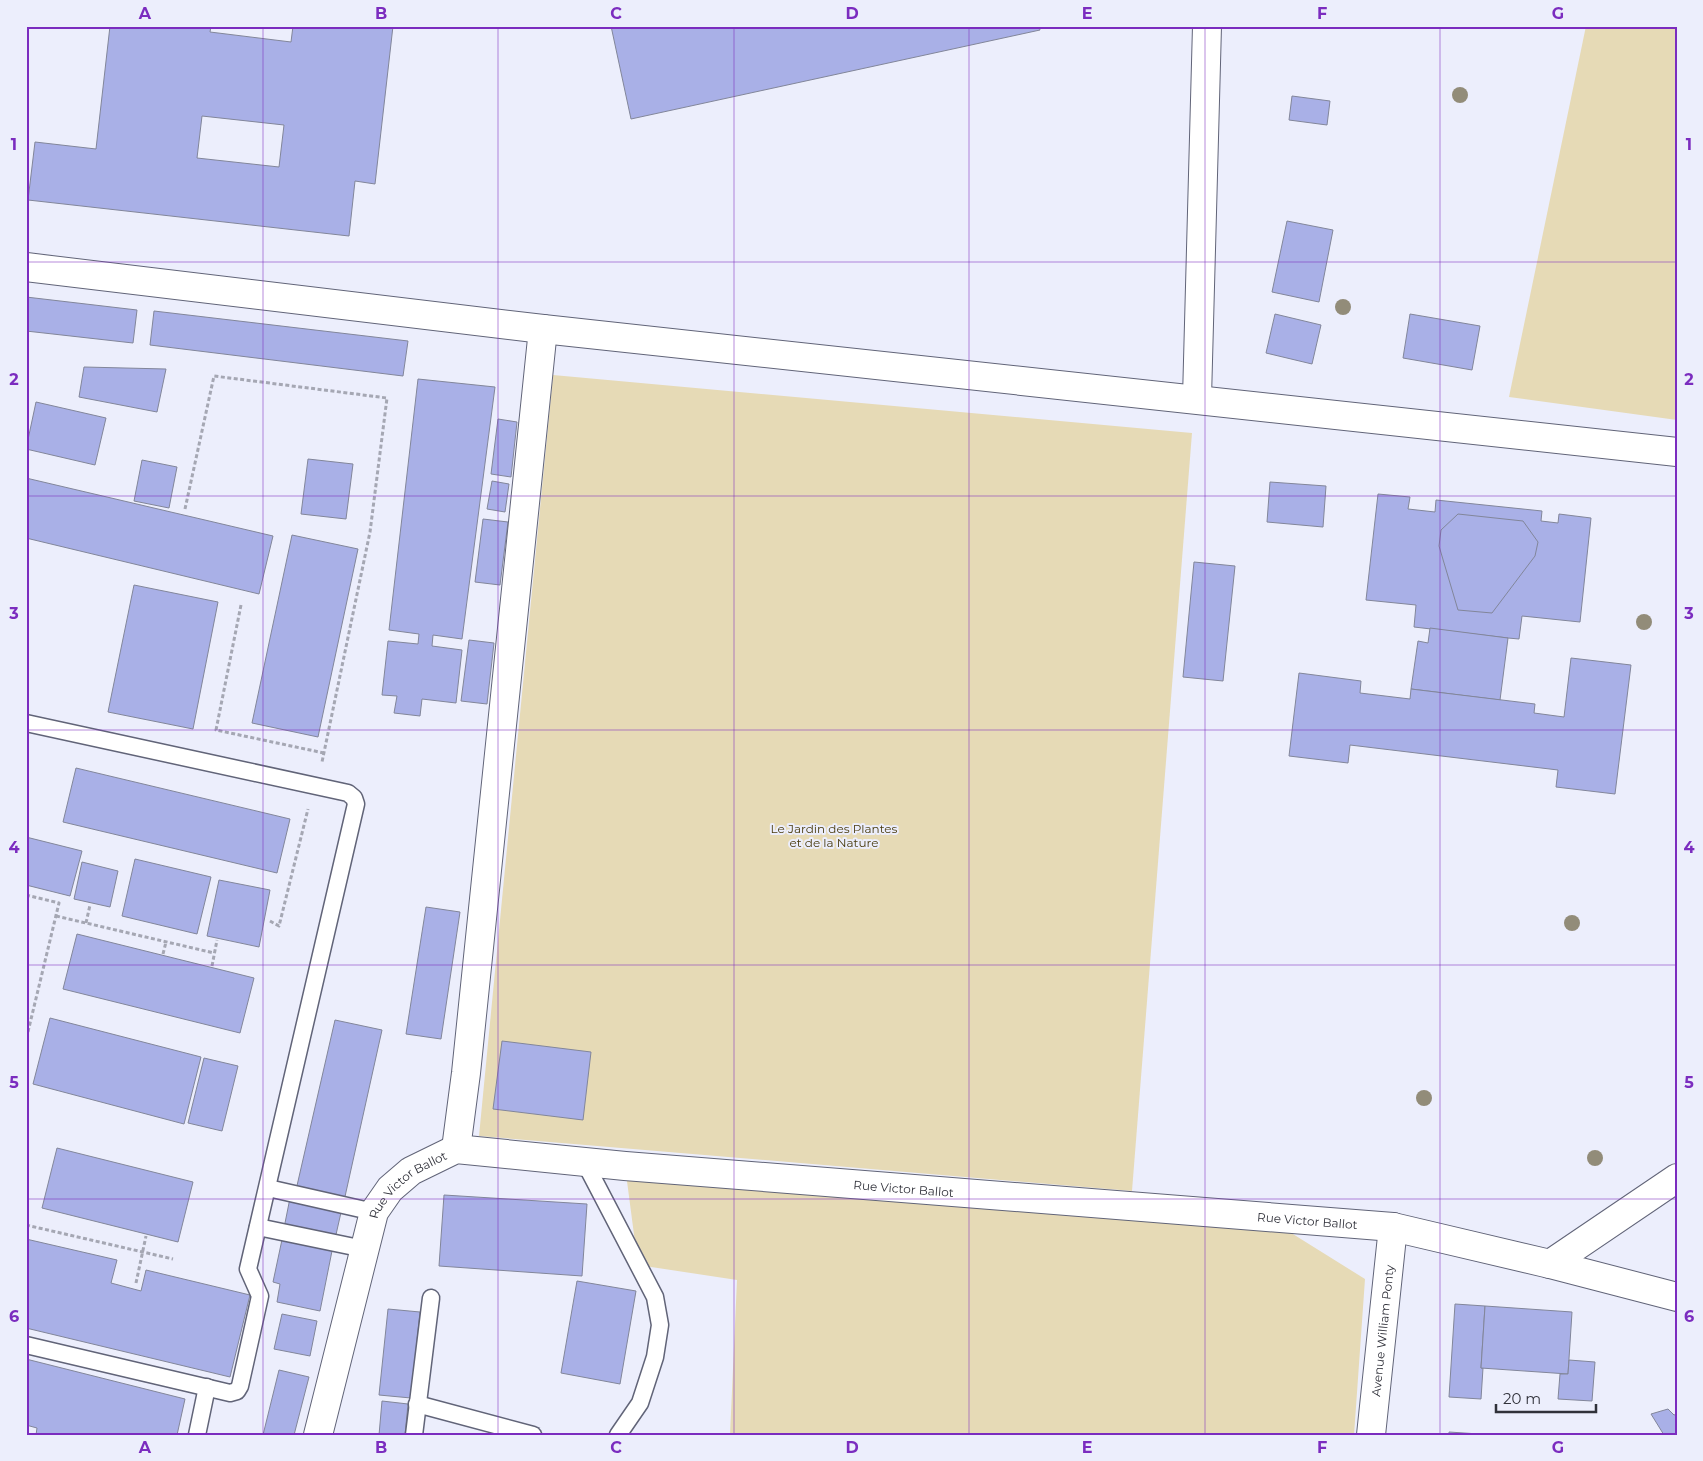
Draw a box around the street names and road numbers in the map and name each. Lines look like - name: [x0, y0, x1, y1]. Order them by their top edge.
- street label: Rue Victor Ballot: [365, 1147, 449, 1220]
- street label: Rue Victor Ballot: [853, 1177, 954, 1200]
- street label: Rue Victor Ballot: [1257, 1209, 1358, 1232]
- street label: Avenue William Ponty: [1368, 1263, 1397, 1397]

